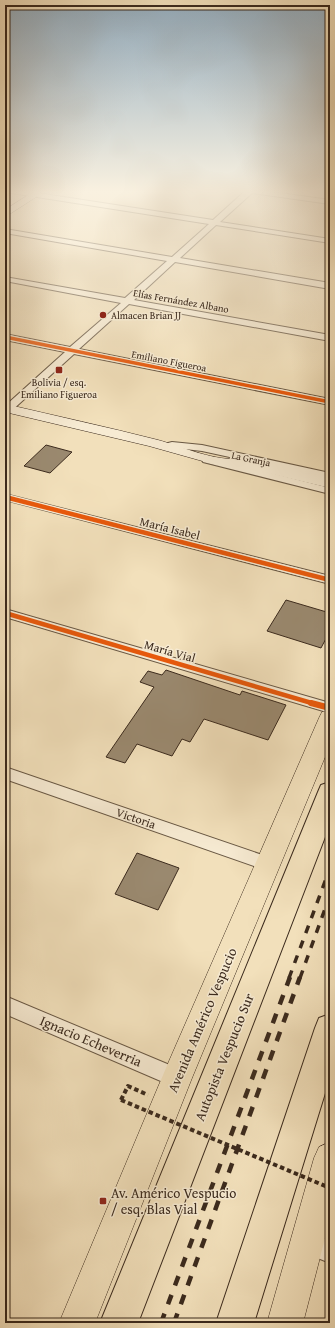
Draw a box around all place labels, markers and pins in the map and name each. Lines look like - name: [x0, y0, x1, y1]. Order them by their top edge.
- place label: Almacen Brian JJ: [111, 308, 181, 323]
- marker: Almacen Brian JJ: [98, 310, 108, 320]
- marker: Bolivia / esq. Emiliano Figueroa: [54, 365, 64, 375]
- place label: Bolivia / esq. Emiliano Figueroa: [21, 375, 97, 402]
- place label: Av. Américo Vespucio / esq. Blas Vial: [111, 1183, 236, 1219]
- marker: Av. Américo Vespucio / esq. Blas Vial: [98, 1196, 108, 1206]

